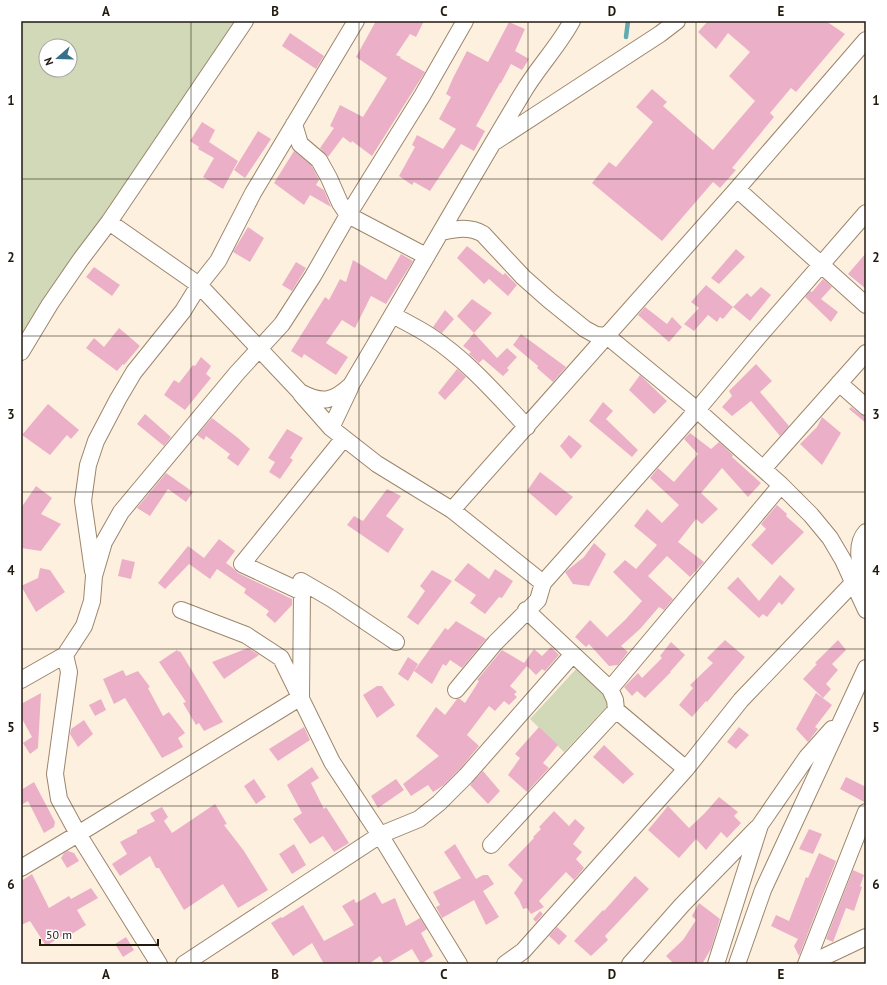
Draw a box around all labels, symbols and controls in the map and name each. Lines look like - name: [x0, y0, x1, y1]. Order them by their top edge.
- text: A: [102, 3, 110, 20]
- text: B: [271, 3, 279, 20]
- text: C: [440, 3, 448, 20]
- text: D: [608, 3, 616, 20]
- text: E: [778, 3, 785, 20]
- north arrow: [38, 38, 78, 78]
- text: N: [41, 56, 56, 67]
- text: 1: [7, 92, 15, 109]
- text: 1: [872, 92, 880, 109]
- text: 2: [7, 249, 15, 266]
- text: 2: [872, 249, 880, 266]
- text: 3: [7, 406, 15, 423]
- text: 3: [872, 406, 880, 423]
- text: 4: [7, 562, 15, 579]
- text: 4: [872, 562, 880, 579]
- text: 5: [7, 719, 15, 736]
- text: 5: [872, 719, 880, 736]
- text: 6: [7, 876, 15, 893]
- text: 6: [872, 876, 880, 893]
- scale bar: [40, 921, 158, 947]
- text: 50 m: [46, 927, 72, 942]
- text: A: [102, 966, 110, 983]
- text: B: [271, 966, 279, 983]
- text: C: [440, 966, 448, 983]
- text: D: [608, 966, 616, 983]
- text: E: [778, 966, 785, 983]

